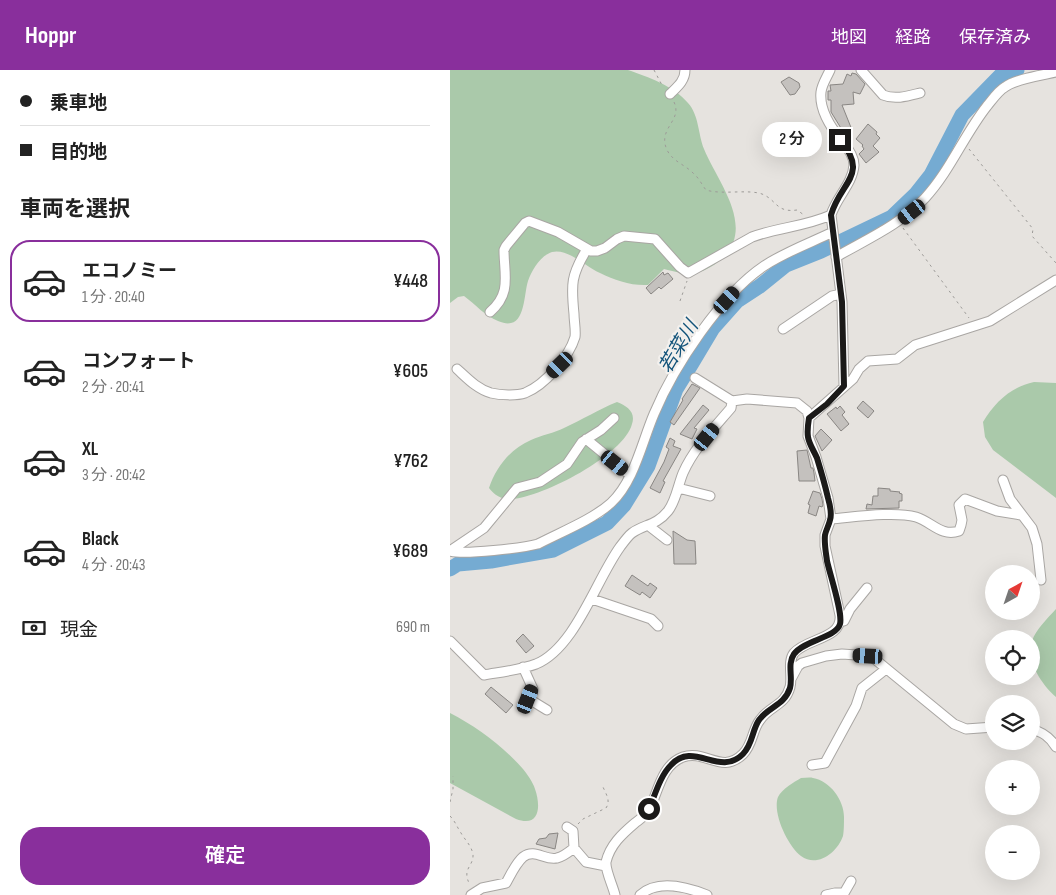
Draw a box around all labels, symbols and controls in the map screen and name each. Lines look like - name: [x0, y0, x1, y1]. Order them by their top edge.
- text: Hoppr: [25, 21, 76, 50]
- text: 地図: [831, 27, 867, 48]
- text: 経路: [895, 27, 931, 48]
- text: 保存済み: [959, 27, 1031, 48]
- text: 乗車地: [50, 92, 107, 115]
- callout: 2 分: [762, 122, 822, 158]
- route end: [829, 129, 851, 151]
- text: 2 分: [779, 130, 805, 149]
- text: 目的地: [50, 141, 107, 164]
- text: 車両を選択: [20, 196, 130, 223]
- car: [895, 197, 928, 227]
- icon: car: [22, 259, 67, 304]
- text: エコノミー: [82, 260, 177, 283]
- text: ¥448: [393, 270, 428, 293]
- car: [711, 284, 742, 316]
- text: 1 分 · 20:40: [82, 288, 145, 307]
- water label: 若菜川: [654, 315, 705, 377]
- icon: car: [22, 349, 67, 394]
- car: [543, 349, 576, 381]
- text: コンフォート: [82, 350, 195, 373]
- text: ¥605: [393, 360, 428, 383]
- text: 2 分 · 20:41: [82, 378, 144, 397]
- car: [691, 421, 722, 453]
- text: XL: [82, 438, 98, 461]
- icon: car: [22, 439, 67, 484]
- car: [598, 448, 631, 478]
- text: ¥762: [393, 450, 428, 473]
- text: 3 分 · 20:42: [82, 466, 145, 485]
- text: Black: [82, 528, 119, 551]
- icon: car: [22, 529, 67, 574]
- text: ¥689: [392, 540, 428, 563]
- text: 4 分 · 20:43: [82, 556, 146, 575]
- north arrow: [985, 565, 1040, 620]
- map controls: [985, 565, 1040, 880]
- icon: cash: [20, 614, 48, 642]
- text: 690 m: [396, 618, 430, 637]
- text: 現金: [60, 619, 98, 642]
- button: locate: [985, 630, 1040, 685]
- car: [852, 648, 883, 664]
- car: [515, 682, 540, 716]
- button: layers: [985, 695, 1040, 750]
- button: +: [985, 760, 1040, 815]
- route start: [638, 798, 660, 820]
- button: −: [985, 825, 1040, 880]
- button: 確定: [20, 827, 430, 885]

